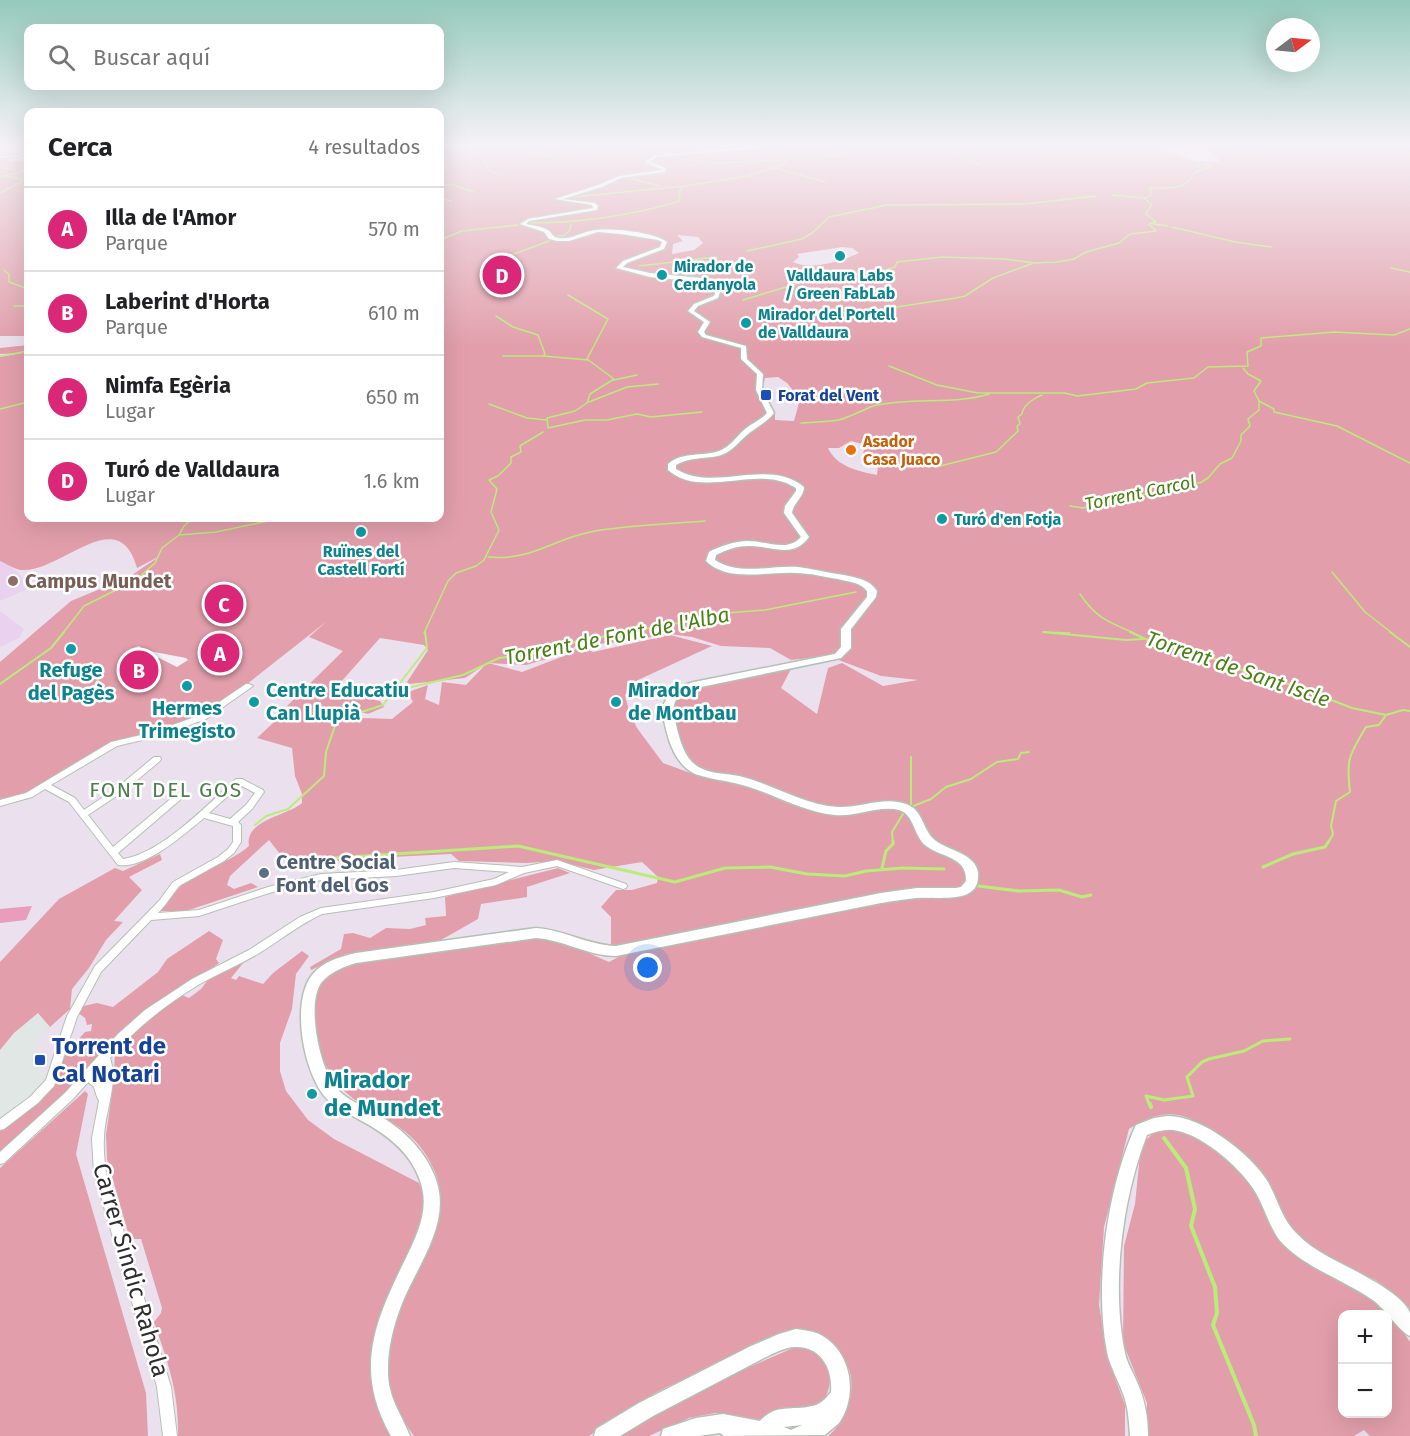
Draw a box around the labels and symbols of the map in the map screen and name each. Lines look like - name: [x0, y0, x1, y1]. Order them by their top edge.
- north arrow: [1266, 18, 1320, 72]
- marker: Valldaura Labs / Green FabLab: [833, 249, 847, 263]
- pin: D: [482, 252, 522, 298]
- place label: Mirador de Cerdanyola: [674, 257, 756, 294]
- place label: Valldaura Labs / Green FabLab: [785, 266, 895, 303]
- marker: Mirador de Cerdanyola: [655, 268, 669, 282]
- place label: Mirador del Portell de Valldaura: [758, 305, 895, 342]
- marker: Mirador del Portell de Valldaura: [739, 316, 753, 330]
- place label: Forat del Vent: [778, 386, 880, 405]
- marker: Forat del Vent: [759, 388, 773, 402]
- place label: Asador Casa Juaco: [862, 432, 940, 469]
- marker: Asador Casa Juaco: [844, 443, 858, 457]
- water label: Torrent Carcol: [1083, 471, 1197, 515]
- place label: Turó d'en Fotja: [954, 510, 1062, 529]
- marker: Turó d'en Fotja: [935, 512, 949, 526]
- marker: Ruïnes del Castell Fortí: [354, 525, 368, 539]
- place label: Ruïnes del Castell Fortí: [317, 542, 405, 579]
- place label: Campus Mundet: [25, 569, 172, 593]
- marker: Campus Mundet: [6, 574, 20, 588]
- pin: C: [204, 582, 244, 626]
- water label: Torrent de Font de l'Alba: [502, 601, 732, 671]
- water label: Torrent de Sant Iscle: [1143, 625, 1333, 713]
- pin: A: [200, 630, 240, 676]
- marker: Refuge del Pagès: [64, 642, 78, 656]
- pin: B: [120, 648, 158, 692]
- place label: Refuge del Pagès: [28, 658, 115, 705]
- place label: Centre Educatiu Can Llupià: [266, 678, 409, 725]
- place label: Mirador de Montbau: [628, 678, 737, 725]
- marker: Hermes Trimegisto: [180, 679, 194, 693]
- marker: Centre Educatiu Can Llupià: [247, 695, 261, 709]
- marker: Mirador de Montbau: [609, 695, 623, 709]
- place label: Hermes Trimegisto: [138, 696, 236, 743]
- district label: FONT DEL GOS: [89, 777, 243, 803]
- place label: Centre Social Font del Gos: [276, 850, 396, 897]
- marker: Centre Social Font del Gos: [257, 866, 271, 880]
- your location: [633, 953, 662, 982]
- place label: Torrent de Cal Notari: [52, 1032, 166, 1088]
- marker: Torrent de Cal Notari: [33, 1053, 47, 1067]
- place label: Mirador de Mundet: [324, 1066, 441, 1122]
- marker: Mirador de Mundet: [305, 1087, 319, 1101]
- street label: Carrer Síndic Rahola: [87, 1160, 175, 1380]

